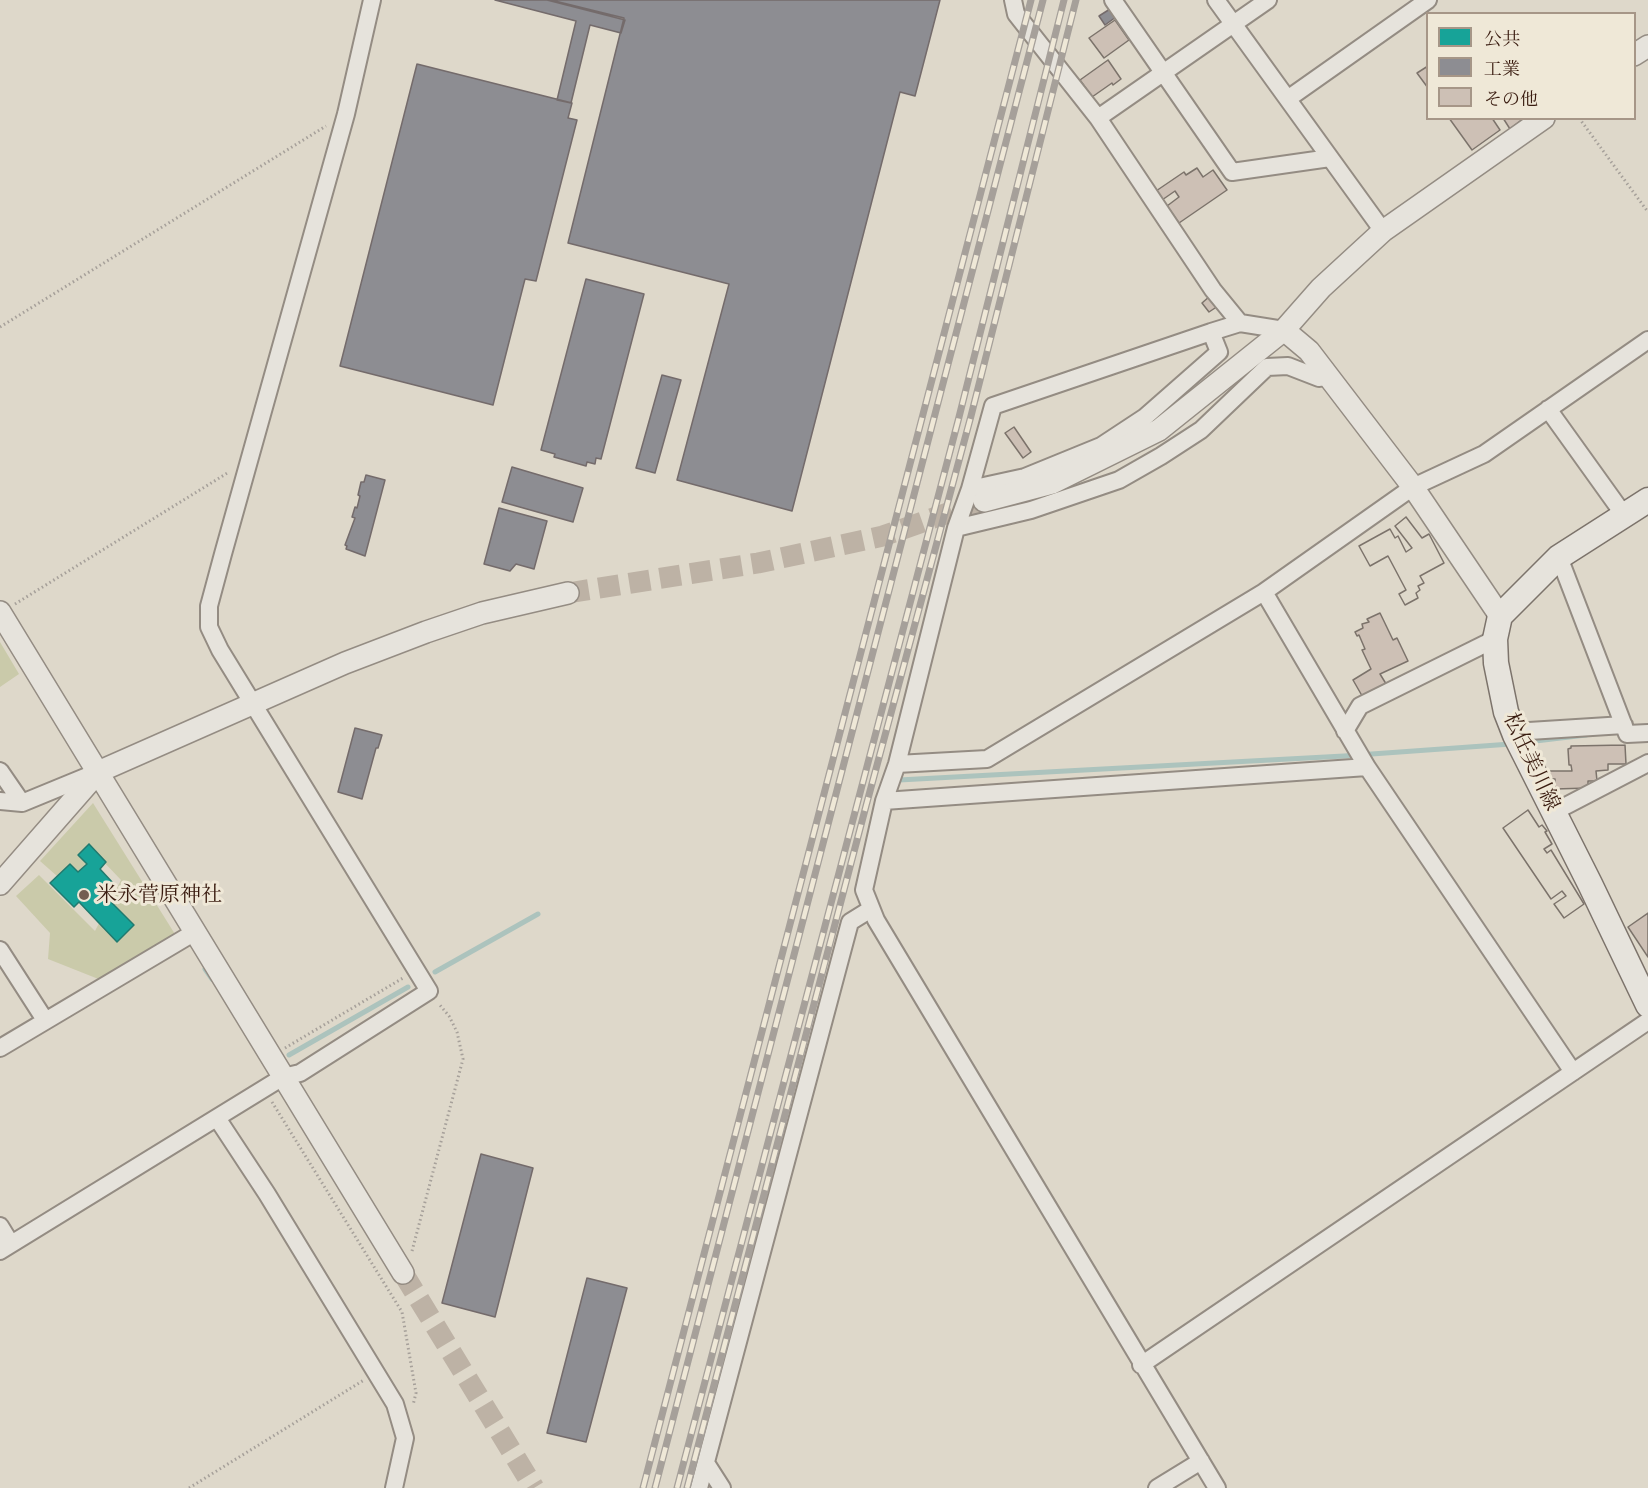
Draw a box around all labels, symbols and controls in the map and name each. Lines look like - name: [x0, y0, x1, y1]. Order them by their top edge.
- legend: [1426, 12, 1636, 120]
- text: 公共: [1484, 27, 1520, 50]
- text: 工業: [1484, 57, 1520, 80]
- text: その他: [1484, 87, 1538, 110]
- street label: 松任美川線: [1497, 709, 1565, 815]
- place label: 米永菅原神社: [96, 882, 222, 908]
- marker: 米永菅原神社: [77, 888, 91, 902]

